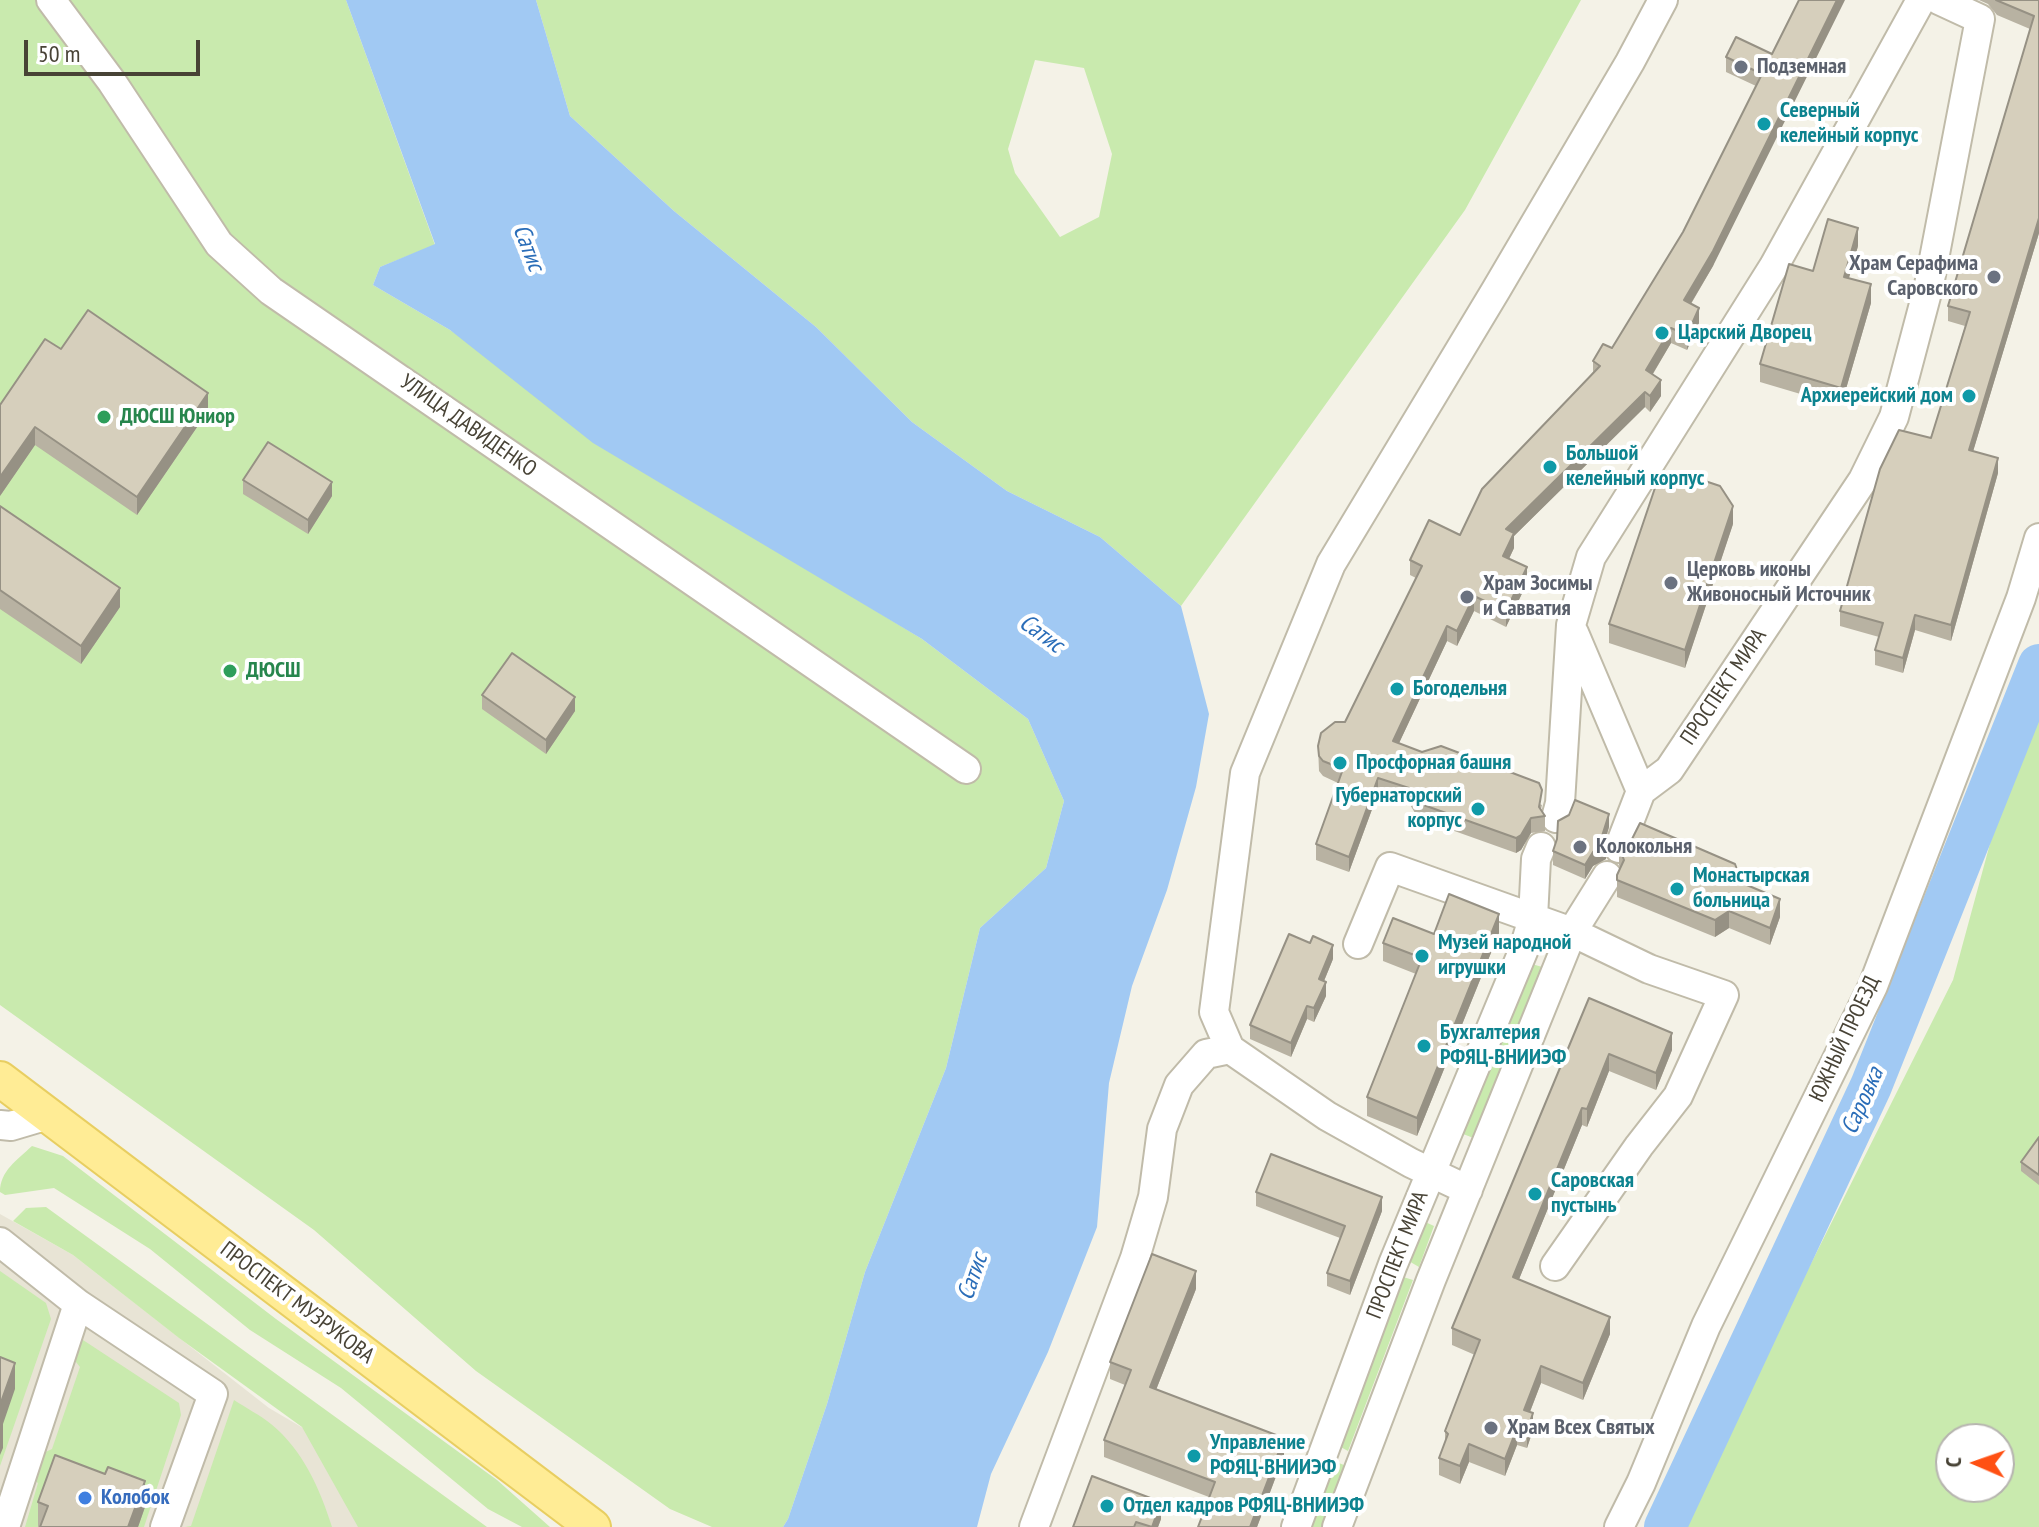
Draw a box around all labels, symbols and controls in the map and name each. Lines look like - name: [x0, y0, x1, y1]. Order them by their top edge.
- scale bar: [28, 24, 204, 74]
- text: 50 m: [38, 38, 80, 69]
- place label: Подземная: [1757, 54, 1846, 80]
- marker: Подземная: [1732, 58, 1750, 76]
- place label: Северный келейный корпус: [1780, 98, 1919, 150]
- marker: Северный келейный корпус: [1755, 115, 1773, 133]
- water label: Сатис: [506, 221, 550, 275]
- place label: Храм Серафима Саровского: [1849, 251, 1978, 302]
- marker: Храм Серафима Саровского: [1985, 268, 2003, 286]
- place label: Царский Дворец: [1678, 320, 1811, 346]
- marker: Царский Дворец: [1653, 324, 1671, 342]
- street label: УЛИЦА ДАВИДЕНКО: [395, 369, 541, 483]
- place label: Архиерейский дом: [1801, 383, 1953, 409]
- marker: Архиерейский дом: [1960, 387, 1978, 405]
- place label: ДЮСШ Юниор: [120, 404, 235, 430]
- marker: ДЮСШ Юниор: [95, 408, 113, 426]
- place label: Большой келейный корпус: [1566, 441, 1705, 492]
- marker: Большой келейный корпус: [1541, 458, 1559, 476]
- place label: Церковь иконы Живоносный Источник: [1687, 557, 1871, 608]
- place label: Храм Зосимы и Савватия: [1483, 571, 1592, 622]
- marker: Церковь иконы Живоносный Источник: [1662, 574, 1680, 592]
- marker: Храм Зосимы и Савватия: [1458, 588, 1476, 606]
- water label: Сатис: [1013, 608, 1069, 660]
- street label: ПРОСПЕКТ МИРА: [1675, 624, 1773, 750]
- place label: ДЮСШ: [246, 658, 301, 684]
- marker: ДЮСШ: [221, 662, 239, 680]
- place label: Богодельня: [1413, 676, 1507, 702]
- marker: Богодельня: [1388, 680, 1406, 698]
- place label: Просфорная башня: [1356, 750, 1511, 776]
- marker: Просфорная башня: [1331, 754, 1349, 772]
- place label: Губернаторский корпус: [1336, 783, 1462, 834]
- marker: Губернаторский корпус: [1469, 800, 1487, 818]
- place label: Колокольня: [1596, 834, 1692, 860]
- marker: Колокольня: [1571, 838, 1589, 856]
- place label: Монастырская больница: [1693, 863, 1809, 914]
- marker: Монастырская больница: [1668, 880, 1686, 898]
- place label: Музей народной игрушки: [1438, 930, 1571, 982]
- marker: Музей народной игрушки: [1413, 947, 1431, 965]
- street label: ЮЖНЫЙ ПРОЕЗД: [1804, 972, 1886, 1106]
- place label: Бухгалтерия РФЯЦ-ВНИИЭФ: [1440, 1020, 1566, 1072]
- marker: Бухгалтерия РФЯЦ-ВНИИЭФ: [1415, 1037, 1433, 1055]
- water label: Саровка: [1836, 1063, 1890, 1139]
- place label: Саровская пустынь: [1551, 1168, 1634, 1220]
- marker: Саровская пустынь: [1526, 1185, 1544, 1203]
- street label: ПРОСПЕКТ МИРА: [1362, 1187, 1434, 1323]
- street label: ПРОСПЕКТ МУЗРУКОВА: [215, 1237, 379, 1369]
- water label: Сатис: [952, 1250, 994, 1304]
- place label: Храм Всех Святых: [1507, 1415, 1655, 1441]
- marker: Храм Всех Святых: [1482, 1419, 1500, 1437]
- north arrow: [1935, 1423, 2015, 1503]
- place label: Управление РФЯЦ-ВНИИЭФ: [1210, 1430, 1336, 1482]
- marker: Управление РФЯЦ-ВНИИЭФ: [1185, 1447, 1203, 1465]
- text: С: [1939, 1457, 1967, 1468]
- place label: Колобок: [101, 1485, 170, 1511]
- marker: Колобок: [76, 1489, 94, 1507]
- place label: Отдел кадров РФЯЦ-ВНИИЭФ: [1123, 1493, 1364, 1519]
- marker: Отдел кадров РФЯЦ-ВНИИЭФ: [1098, 1497, 1116, 1515]

